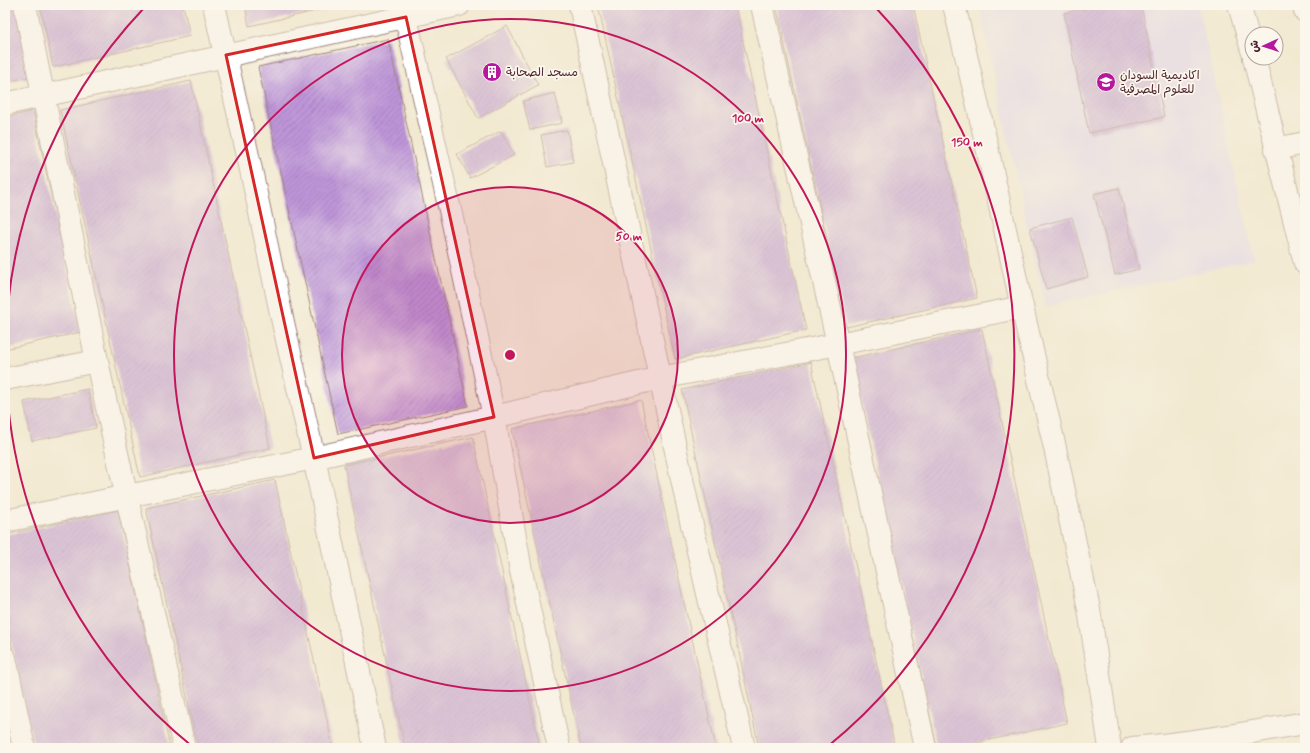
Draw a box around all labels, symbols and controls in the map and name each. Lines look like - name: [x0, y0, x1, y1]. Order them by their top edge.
- north arrow: [1244, 26, 1284, 66]
- text: ش: [1248, 40, 1262, 53]
- building icon: مسجد الصحابة: [481, 61, 503, 83]
- place label: مسجد الصحابة: [506, 65, 578, 81]
- place label: اكاديمية السودان للعلوم المصرفية: [1120, 68, 1200, 98]
- school or university icon: اكاديمية السودان للعلوم المصرفية: [1095, 71, 1117, 93]
- text: 100 m: [732, 111, 765, 127]
- text: 150 m: [951, 135, 983, 151]
- text: 50 m: [616, 229, 643, 245]
- centre of rings: [503, 348, 517, 362]

